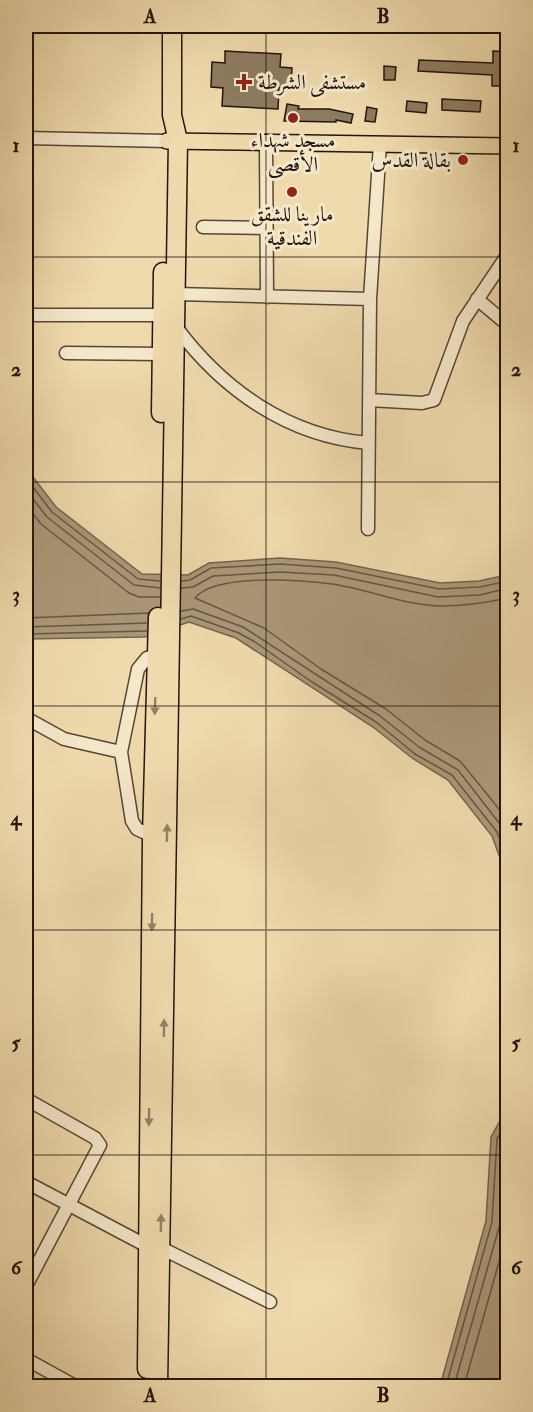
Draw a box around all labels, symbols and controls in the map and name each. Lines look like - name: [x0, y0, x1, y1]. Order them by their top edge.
- text: A: [143, 4, 157, 29]
- text: B: [376, 4, 390, 29]
- place label: مستشفى الشرطة: [258, 69, 366, 97]
- marker: مستشفى الشرطة: [235, 73, 253, 91]
- marker: مسجد شهداء الأقصى: [286, 111, 300, 125]
- place label: مسجد شهداء الأقصى: [251, 127, 335, 179]
- text: 1: [12, 133, 20, 158]
- text: 1: [512, 133, 520, 158]
- place label: بقالة القدس: [372, 147, 451, 174]
- marker: بقالة القدس: [456, 153, 470, 167]
- marker: مارينا للشقق الفندقية: [285, 185, 299, 199]
- place label: مارينا للشقق الفندقية: [251, 201, 333, 252]
- text: 2: [11, 357, 21, 382]
- text: 2: [511, 357, 521, 382]
- text: 3: [12, 582, 20, 607]
- text: 3: [512, 582, 520, 607]
- one-way arrow: [150, 696, 160, 715]
- text: 4: [10, 806, 23, 831]
- text: 4: [510, 806, 523, 831]
- one-way arrow: [162, 824, 171, 843]
- one-way arrow: [147, 912, 156, 931]
- one-way arrow: [159, 1019, 169, 1038]
- text: 5: [12, 1030, 22, 1055]
- text: 5: [512, 1030, 522, 1055]
- one-way arrow: [144, 1107, 153, 1126]
- one-way arrow: [156, 1214, 166, 1233]
- text: 6: [11, 1255, 23, 1280]
- text: 6: [511, 1255, 523, 1280]
- text: A: [143, 1383, 157, 1408]
- text: B: [376, 1383, 390, 1408]

